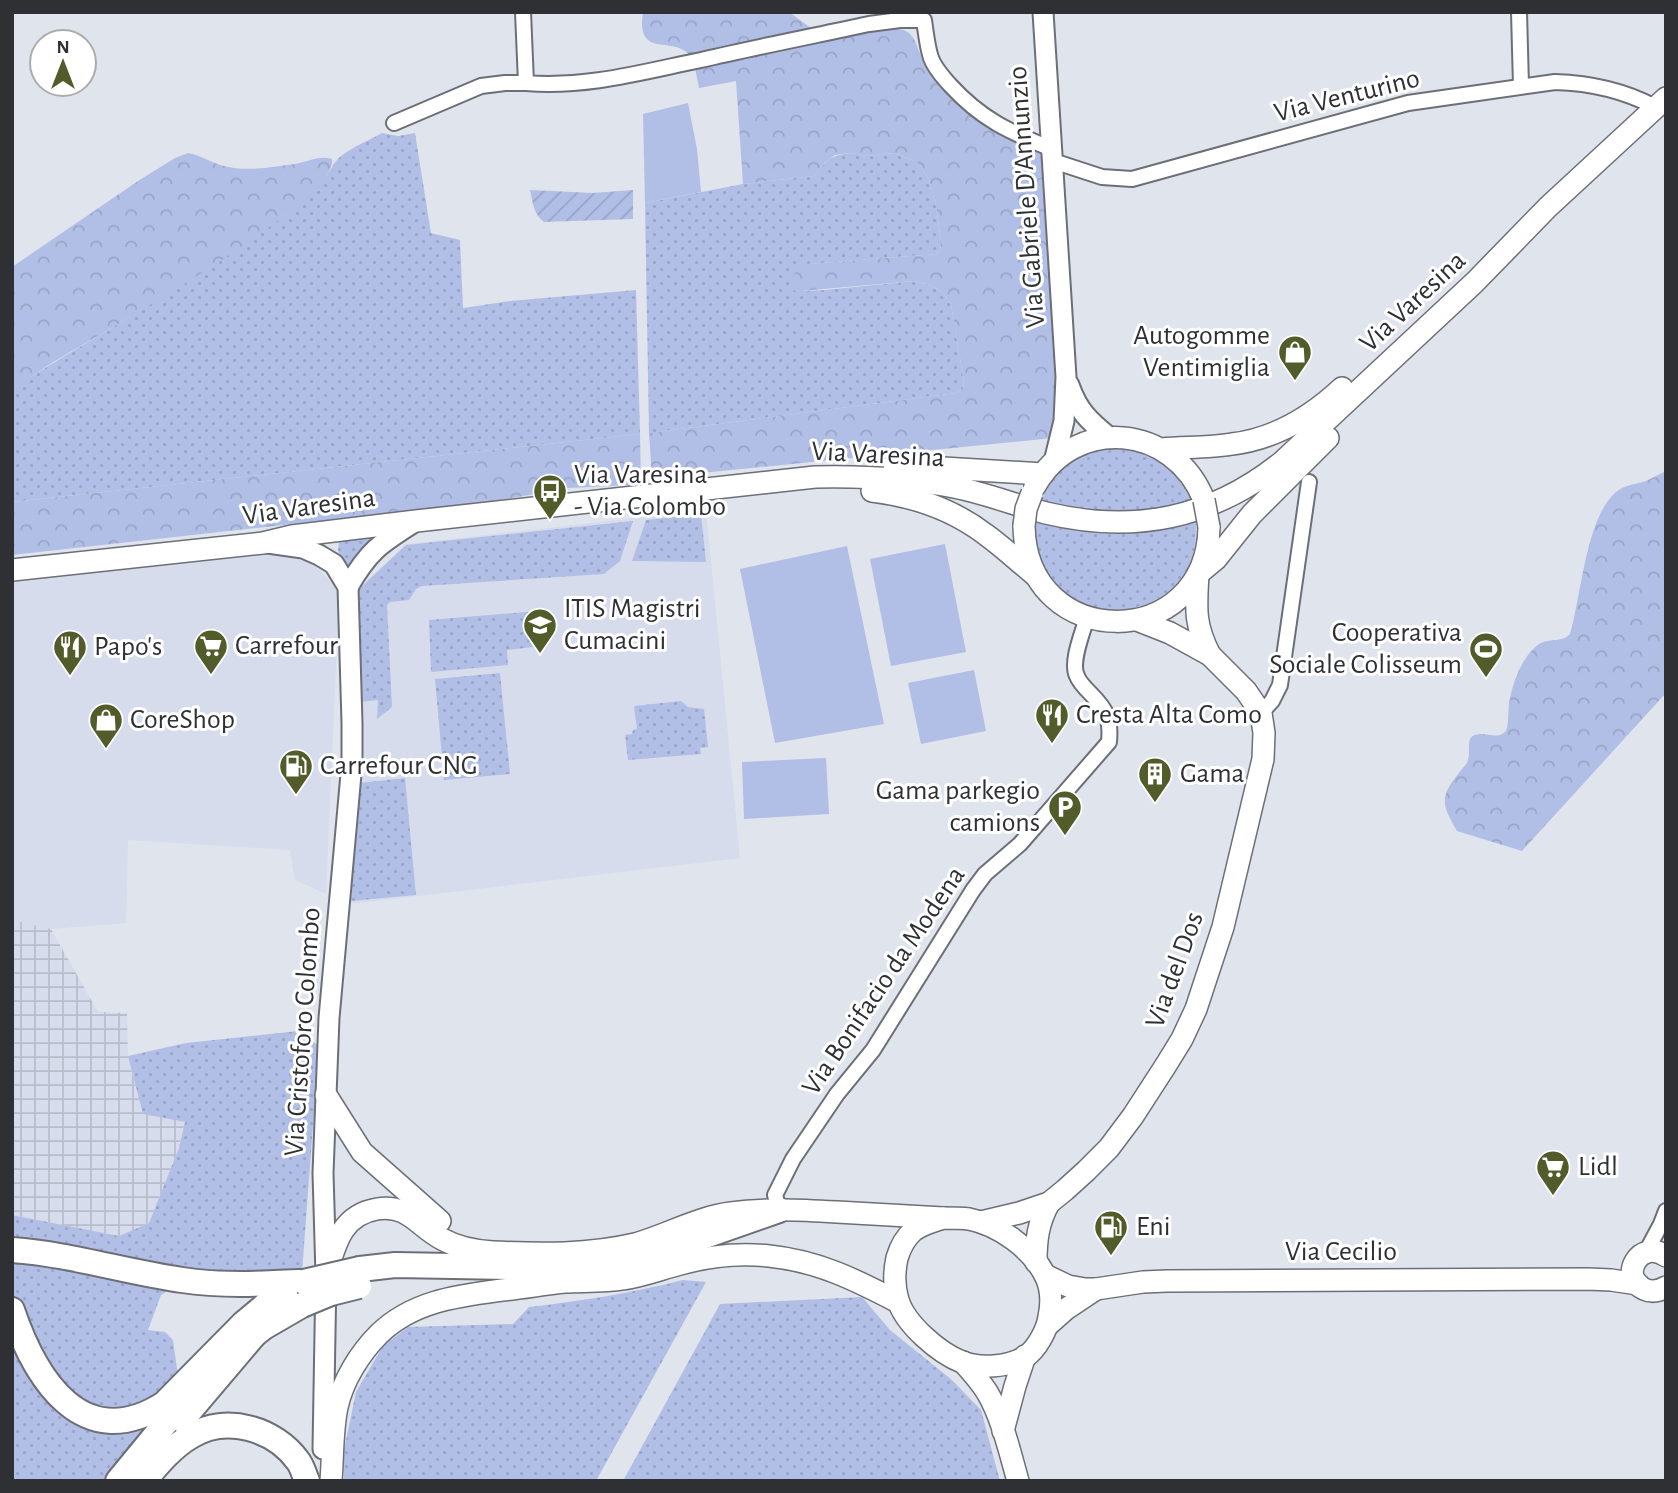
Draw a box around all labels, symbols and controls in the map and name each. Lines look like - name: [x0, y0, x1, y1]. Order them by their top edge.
- north arrow: [28, 28, 98, 98]
- text: N: [56, 38, 70, 57]
- street label: Via Venturino: [1271, 64, 1423, 128]
- street label: Via Gabriele D'Annunzio: [1004, 65, 1050, 329]
- street label: Via Varesina: [1355, 246, 1471, 358]
- place label: Autogomme Ventimiglia: [1133, 322, 1270, 382]
- shop icon: Autogomme Ventimiglia: [1276, 333, 1314, 382]
- street label: Via Varesina: [811, 438, 945, 472]
- place label: Via Varesina - Via Colombo: [574, 461, 726, 521]
- bus stop icon: Via Varesina - Via Colombo: [531, 472, 569, 521]
- street label: Via Varesina: [241, 484, 377, 530]
- place label: ITIS Magistri Cumacini: [564, 595, 700, 655]
- school or university icon: ITIS Magistri Cumacini: [521, 606, 559, 655]
- place label: Cooperativa Sociale Colisseum: [1269, 619, 1462, 679]
- supermarket icon: Carrefour: [192, 627, 230, 676]
- restaurant icon: Papo's: [51, 628, 89, 677]
- sports icon: Cooperativa Sociale Colisseum: [1467, 630, 1505, 679]
- place label: Carrefour: [235, 632, 338, 660]
- place label: Papo's: [94, 633, 162, 661]
- restaurant icon: Cresta Alta Como: [1033, 696, 1071, 745]
- shop icon: CoreShop: [87, 701, 125, 750]
- place label: Cresta Alta Como: [1076, 701, 1262, 729]
- place label: CoreShop: [130, 706, 235, 734]
- fuel station icon: Carrefour CNG: [277, 747, 315, 796]
- place label: Carrefour CNG: [320, 752, 478, 780]
- building icon: Gama: [1136, 755, 1174, 804]
- place label: Gama: [1180, 760, 1245, 788]
- place label: Gama parkegio camions: [876, 777, 1040, 837]
- parking icon: Gama parkegio camions: [1046, 788, 1084, 837]
- street label: Via Bonifacio da Modena: [797, 862, 971, 1100]
- street label: Via Cristoforo Colombo: [280, 907, 326, 1157]
- street label: Via del Dos: [1141, 908, 1209, 1032]
- supermarket icon: Lidl: [1534, 1148, 1572, 1197]
- place label: Lidl: [1578, 1153, 1618, 1181]
- fuel station icon: Eni: [1092, 1208, 1130, 1257]
- place label: Eni: [1136, 1213, 1170, 1241]
- street label: Via Cecilio: [1285, 1238, 1397, 1266]

